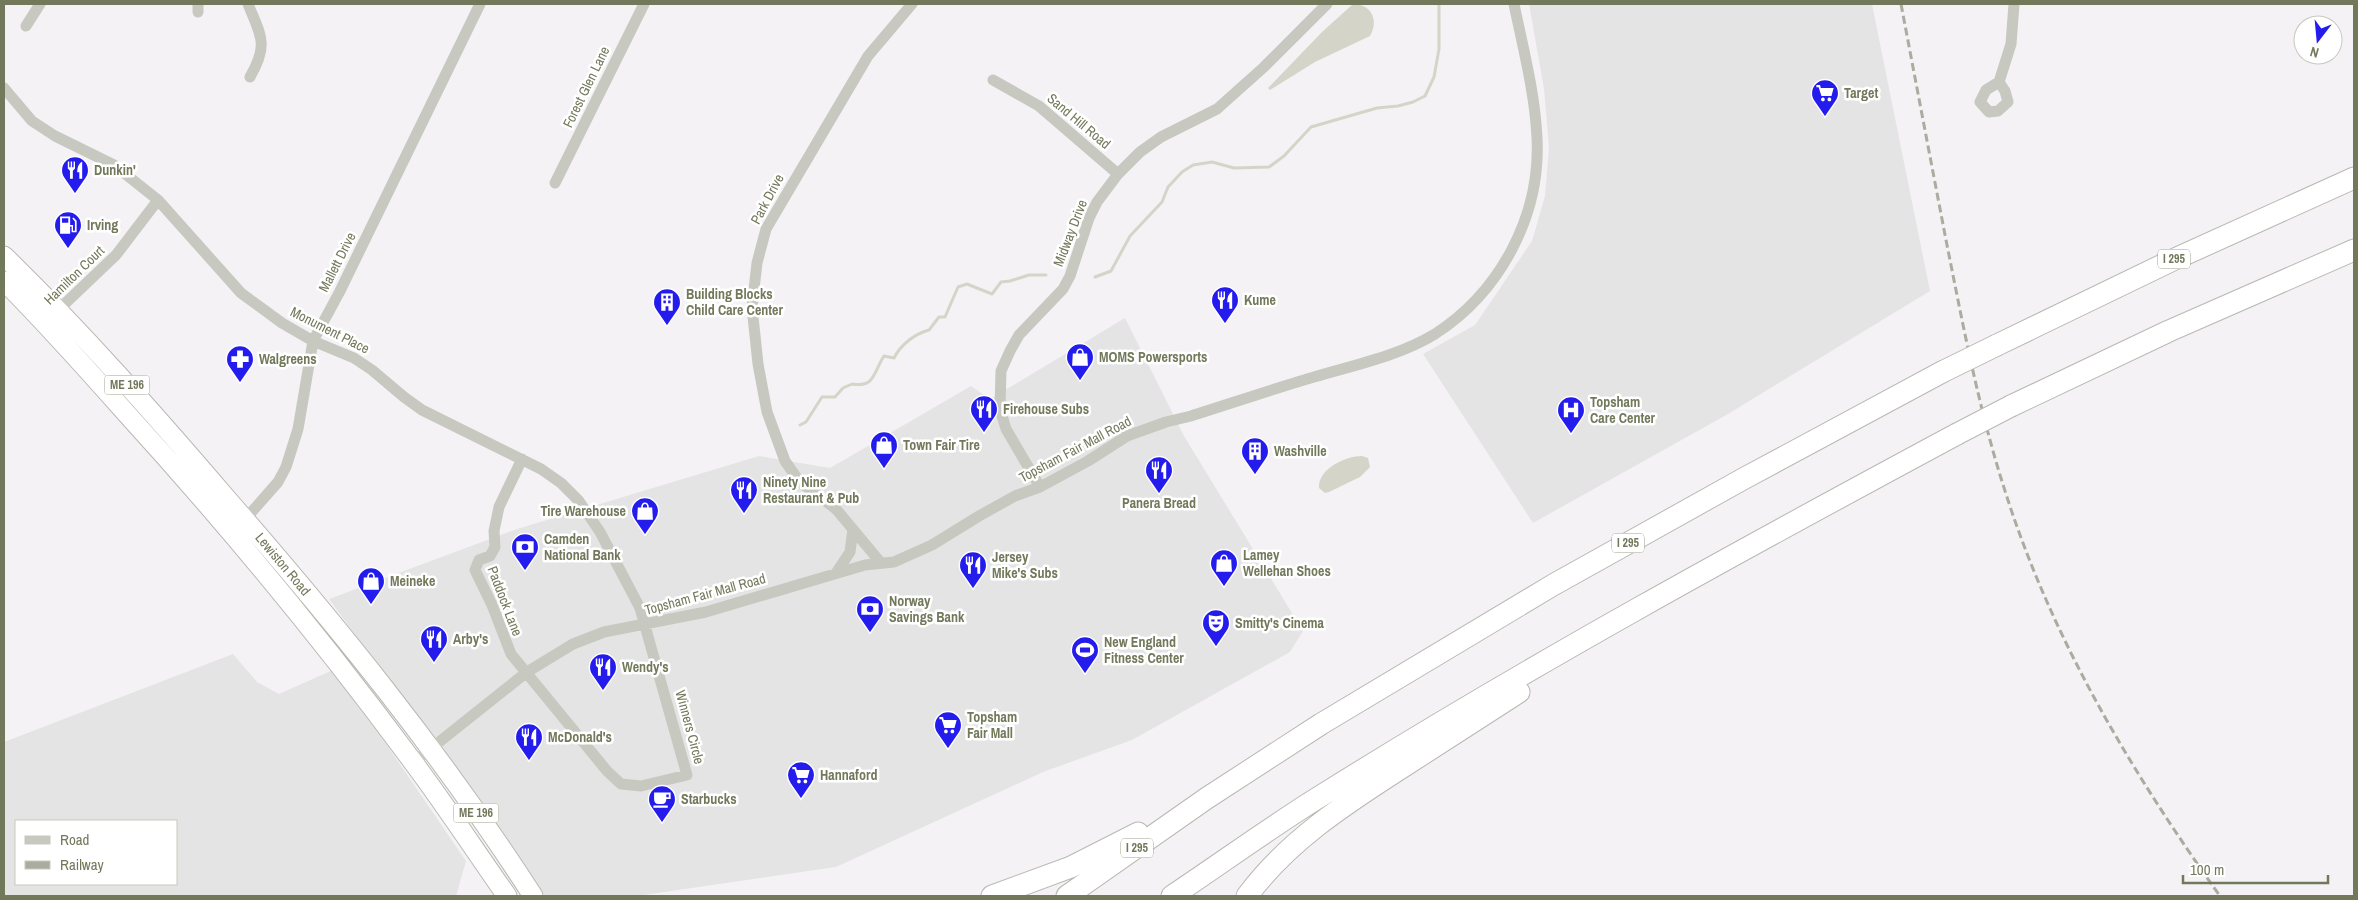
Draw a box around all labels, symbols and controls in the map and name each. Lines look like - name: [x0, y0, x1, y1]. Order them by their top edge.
- north arrow: [2293, 15, 2343, 65]
- street label: Forest Glen Lane: [559, 43, 613, 131]
- text: N: [2308, 43, 2321, 62]
- supermarket icon: Target: [1810, 78, 1840, 117]
- place label: Target: [1844, 84, 1878, 102]
- street label: Sand Hill Road: [1044, 89, 1114, 153]
- restaurant icon: Dunkin': [60, 155, 90, 194]
- place label: Dunkin': [94, 161, 136, 179]
- street label: Park Drive: [746, 171, 788, 227]
- street label: Midway Drive: [1049, 197, 1091, 269]
- fuel station icon: Irving: [53, 210, 83, 249]
- place label: Irving: [87, 216, 118, 234]
- street label: Mallett Drive: [314, 229, 360, 295]
- street label: Hamilton Court: [40, 242, 108, 308]
- road number: I 295: [2158, 250, 2190, 268]
- place label: Building Blocks Child Care Center: [686, 285, 783, 319]
- restaurant icon: Kume: [1210, 285, 1240, 324]
- building icon: Building Blocks Child Care Center: [652, 287, 682, 326]
- place label: Kume: [1244, 291, 1276, 309]
- street label: Monument Place: [288, 302, 372, 358]
- shop icon: MOMS Powersports: [1065, 342, 1095, 381]
- pharmacy icon: Walgreens: [225, 344, 255, 383]
- place label: MOMS Powersports: [1099, 348, 1207, 366]
- place label: Walgreens: [259, 350, 317, 368]
- road number: ME 196: [104, 376, 150, 394]
- place label: Topsham Care Center: [1590, 393, 1656, 427]
- restaurant icon: Firehouse Subs: [969, 394, 999, 433]
- hospital icon: Topsham Care Center: [1556, 395, 1586, 434]
- place label: Firehouse Subs: [1003, 400, 1089, 418]
- street label: Topsham Fair Mall Road: [1016, 412, 1134, 486]
- shop icon: Town Fair Tire: [869, 430, 899, 469]
- place label: Town Fair Tire: [903, 436, 980, 454]
- building icon: Washville: [1240, 436, 1270, 475]
- place label: Washville: [1274, 442, 1327, 460]
- restaurant icon: Panera Bread: [1144, 455, 1174, 494]
- place label: Ninety Nine Restaurant & Pub: [763, 473, 859, 507]
- restaurant icon: Ninety Nine Restaurant & Pub: [729, 475, 759, 514]
- place label: Panera Bread: [1122, 494, 1196, 512]
- shop icon: Tire Warehouse: [630, 496, 660, 535]
- place label: Tire Warehouse: [540, 502, 626, 520]
- street label: Lewiston Road: [251, 529, 315, 599]
- place label: Camden National Bank: [544, 530, 621, 564]
- bank icon: Camden National Bank: [510, 532, 540, 571]
- road number: I 295: [1612, 534, 1644, 552]
- place label: Lamey Wellehan Shoes: [1243, 546, 1331, 580]
- place label: Jersey Mike's Subs: [992, 548, 1058, 582]
- shop icon: Lamey Wellehan Shoes: [1209, 548, 1239, 587]
- restaurant icon: Jersey Mike's Subs: [958, 550, 988, 589]
- street label: Paddock Lane: [483, 564, 527, 638]
- shop icon: Meineke: [356, 566, 386, 605]
- street label: Topsham Fair Mall Road: [643, 569, 767, 619]
- place label: Meineke: [390, 572, 435, 590]
- place label: Norway Savings Bank: [889, 592, 965, 626]
- bank icon: Norway Savings Bank: [855, 594, 885, 633]
- theatre icon: Smitty's Cinema: [1201, 608, 1231, 647]
- place label: Smitty's Cinema: [1235, 614, 1324, 632]
- restaurant icon: Arby's: [419, 624, 449, 663]
- place label: Arby's: [453, 630, 488, 648]
- place label: New England Fitness Center: [1104, 633, 1184, 667]
- sports icon: New England Fitness Center: [1070, 635, 1100, 674]
- restaurant icon: Wendy's: [588, 652, 618, 691]
- place label: Wendy's: [622, 658, 669, 676]
- street label: Winners Circle: [671, 688, 709, 766]
- place label: Topsham Fair Mall: [967, 708, 1017, 742]
- supermarket icon: Topsham Fair Mall: [933, 710, 963, 749]
- restaurant icon: McDonald's: [514, 722, 544, 761]
- place label: McDonald's: [548, 728, 612, 746]
- supermarket icon: Hannaford: [786, 760, 816, 799]
- place label: Hannaford: [820, 766, 877, 784]
- cafe icon: Starbucks: [647, 784, 677, 823]
- place label: Starbucks: [681, 790, 737, 808]
- road number: ME 196: [454, 804, 498, 822]
- legend: [15, 820, 178, 885]
- text: Road: [60, 829, 89, 850]
- road number: I 295: [1121, 838, 1153, 858]
- scale bar: [2183, 852, 2328, 884]
- text: Railway: [60, 854, 105, 875]
- text: 100 m: [2190, 859, 2224, 880]

